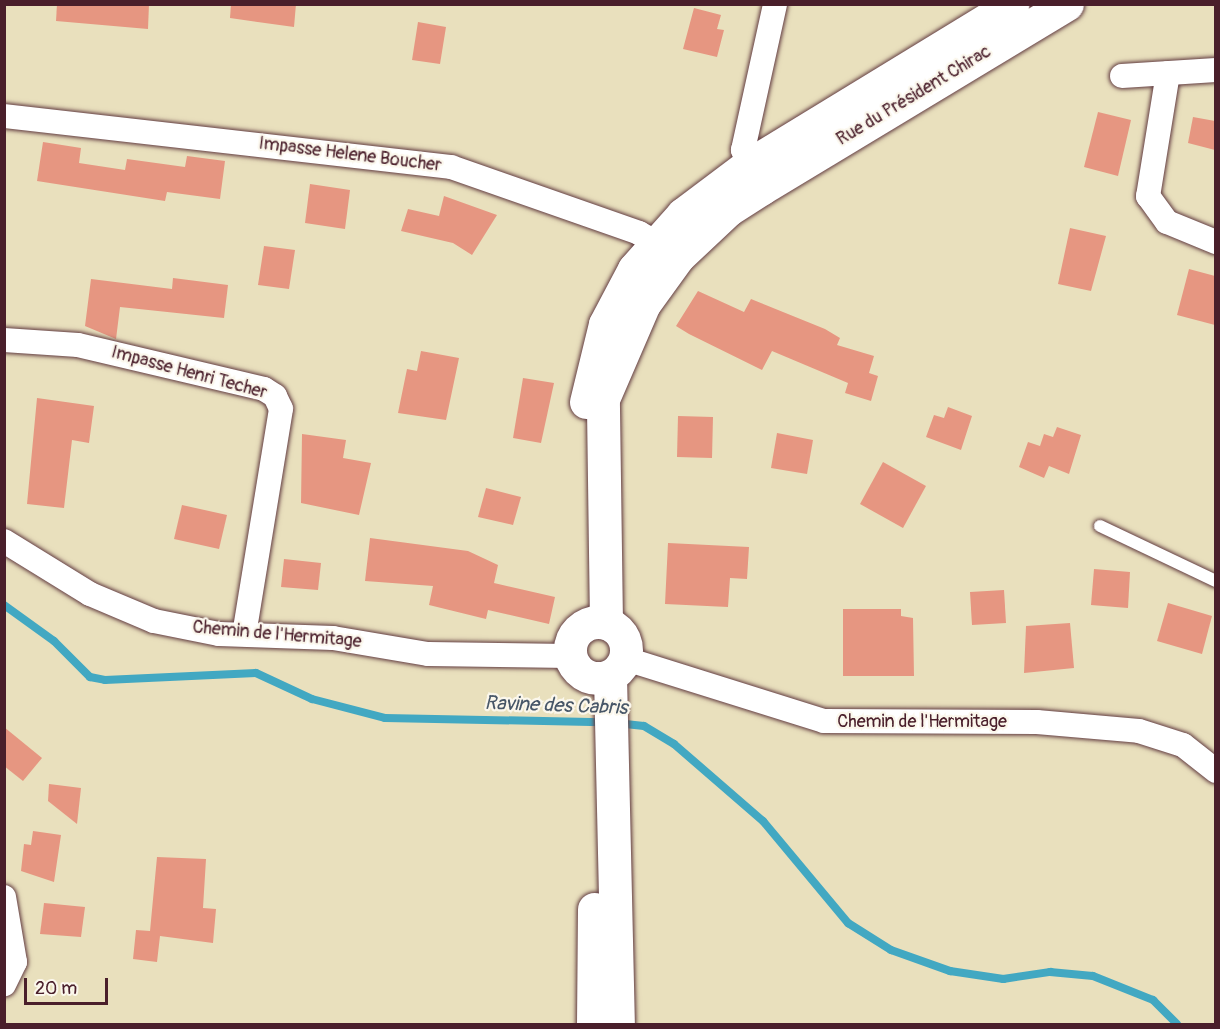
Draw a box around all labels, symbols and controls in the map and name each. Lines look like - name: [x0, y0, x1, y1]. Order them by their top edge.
- street label: Rue du Président Chirac: [833, 41, 995, 151]
- street label: Impasse Helene Boucher: [257, 133, 443, 177]
- street label: Impasse Henri Techer: [109, 342, 269, 404]
- street label: Chemin de l'Hermitage: [192, 617, 362, 653]
- water label: Ravine des Cabris: [484, 691, 628, 719]
- street label: Chemin de l'Hermitage: [837, 711, 1007, 733]
- scale bar: [27, 966, 111, 1004]
- text: 20 m: [35, 977, 77, 1000]

